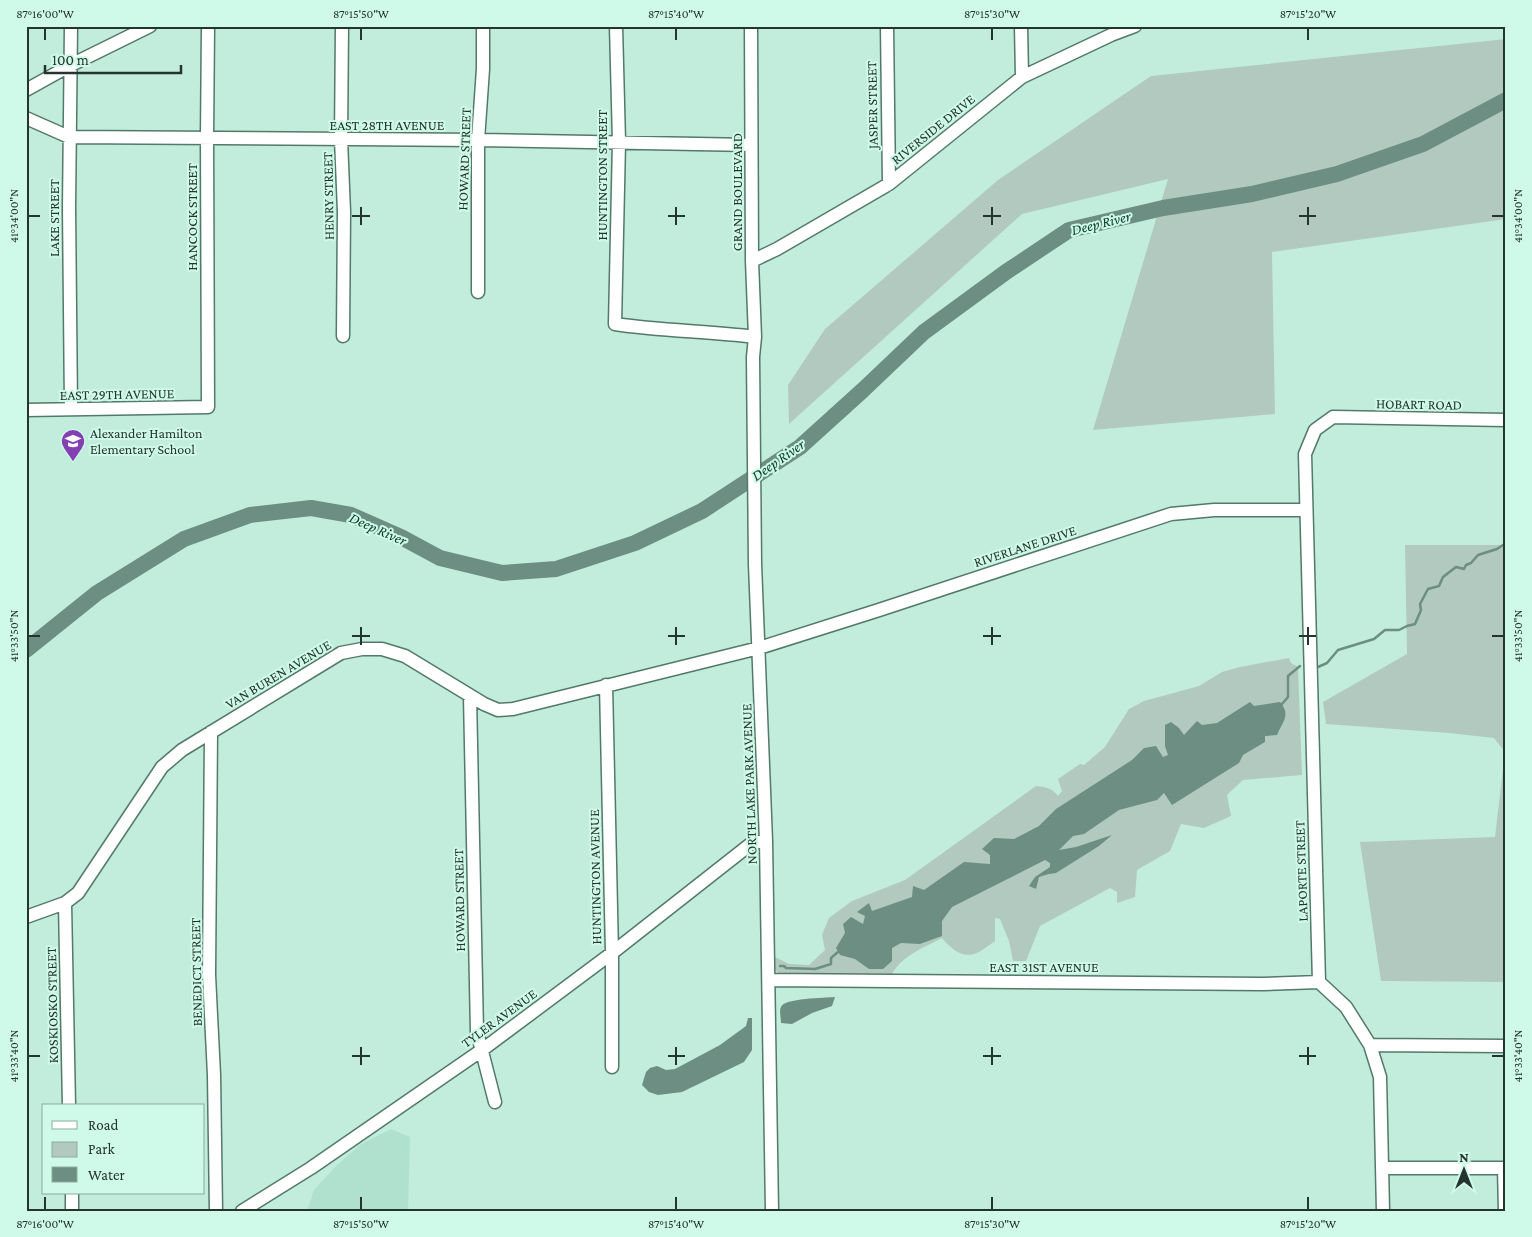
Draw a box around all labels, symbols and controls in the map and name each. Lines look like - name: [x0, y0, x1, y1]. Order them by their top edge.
- text: 87°16'00"W: [16, 7, 74, 21]
- text: 87°15'50"W: [333, 7, 389, 21]
- text: 87°15'40"W: [648, 7, 704, 21]
- text: 87°15'30"W: [964, 7, 1020, 21]
- text: 87°15'20"W: [1280, 7, 1336, 21]
- scale bar: [45, 42, 181, 74]
- text: 100 m: [52, 52, 89, 68]
- street label: JASPER STREET: [863, 60, 881, 151]
- street label: RIVERSIDE DRIVE: [888, 90, 978, 167]
- street label: HOWARD STREET: [454, 107, 474, 211]
- street label: HUNTINGTON STREET: [594, 109, 610, 240]
- street label: EAST 28TH AVENUE: [330, 117, 445, 133]
- street label: GRAND BOULEVARD: [729, 133, 745, 251]
- street label: HENRY STREET: [319, 151, 337, 240]
- street label: HANCOCK STREET: [184, 163, 200, 271]
- street label: LAKE STREET: [46, 179, 62, 257]
- text: 41°34'00"N: [7, 189, 21, 243]
- text: 41°34'00"N: [1511, 189, 1525, 243]
- water label: Deep River: [1070, 208, 1133, 239]
- street label: EAST 29TH AVENUE: [60, 385, 175, 403]
- street label: HOBART ROAD: [1376, 395, 1462, 413]
- place label: Alexander Hamilton Elementary School: [90, 425, 203, 457]
- school or university icon: Alexander Hamilton Elementary School: [60, 428, 86, 462]
- water label: Deep River: [749, 436, 809, 485]
- water label: Deep River: [347, 509, 410, 550]
- street label: RIVERLANE DRIVE: [972, 522, 1079, 570]
- text: 41°33'50"N: [7, 610, 21, 662]
- text: 41°33'50"N: [1511, 610, 1525, 662]
- street label: VAN BUREN AVENUE: [222, 636, 334, 712]
- street label: NORTH LAKE PARK AVENUE: [738, 703, 760, 865]
- street label: HUNTINGTON AVENUE: [586, 809, 604, 945]
- street label: LAPORTE STREET: [1291, 820, 1311, 922]
- street label: HOWARD STREET: [450, 848, 468, 952]
- street label: BENEDICT STREET: [187, 917, 205, 1027]
- street label: KOSKIOSKO STREET: [43, 946, 61, 1063]
- street label: EAST 31ST AVENUE: [989, 959, 1099, 975]
- street label: TYLER AVENUE: [458, 985, 540, 1051]
- text: 41°33'40"N: [7, 1029, 21, 1082]
- text: 41°33'40"N: [1511, 1029, 1525, 1082]
- legend: [42, 1104, 205, 1194]
- text: Road: [88, 1117, 119, 1133]
- text: Park: [88, 1141, 115, 1157]
- north arrow: [1440, 1144, 1490, 1194]
- text: N: [1459, 1149, 1469, 1165]
- text: Water: [88, 1167, 125, 1183]
- text: 87°16'00"W: [16, 1217, 74, 1231]
- text: 87°15'50"W: [333, 1217, 389, 1231]
- text: 87°15'40"W: [648, 1217, 704, 1231]
- text: 87°15'30"W: [964, 1217, 1020, 1231]
- text: 87°15'20"W: [1280, 1217, 1336, 1231]

